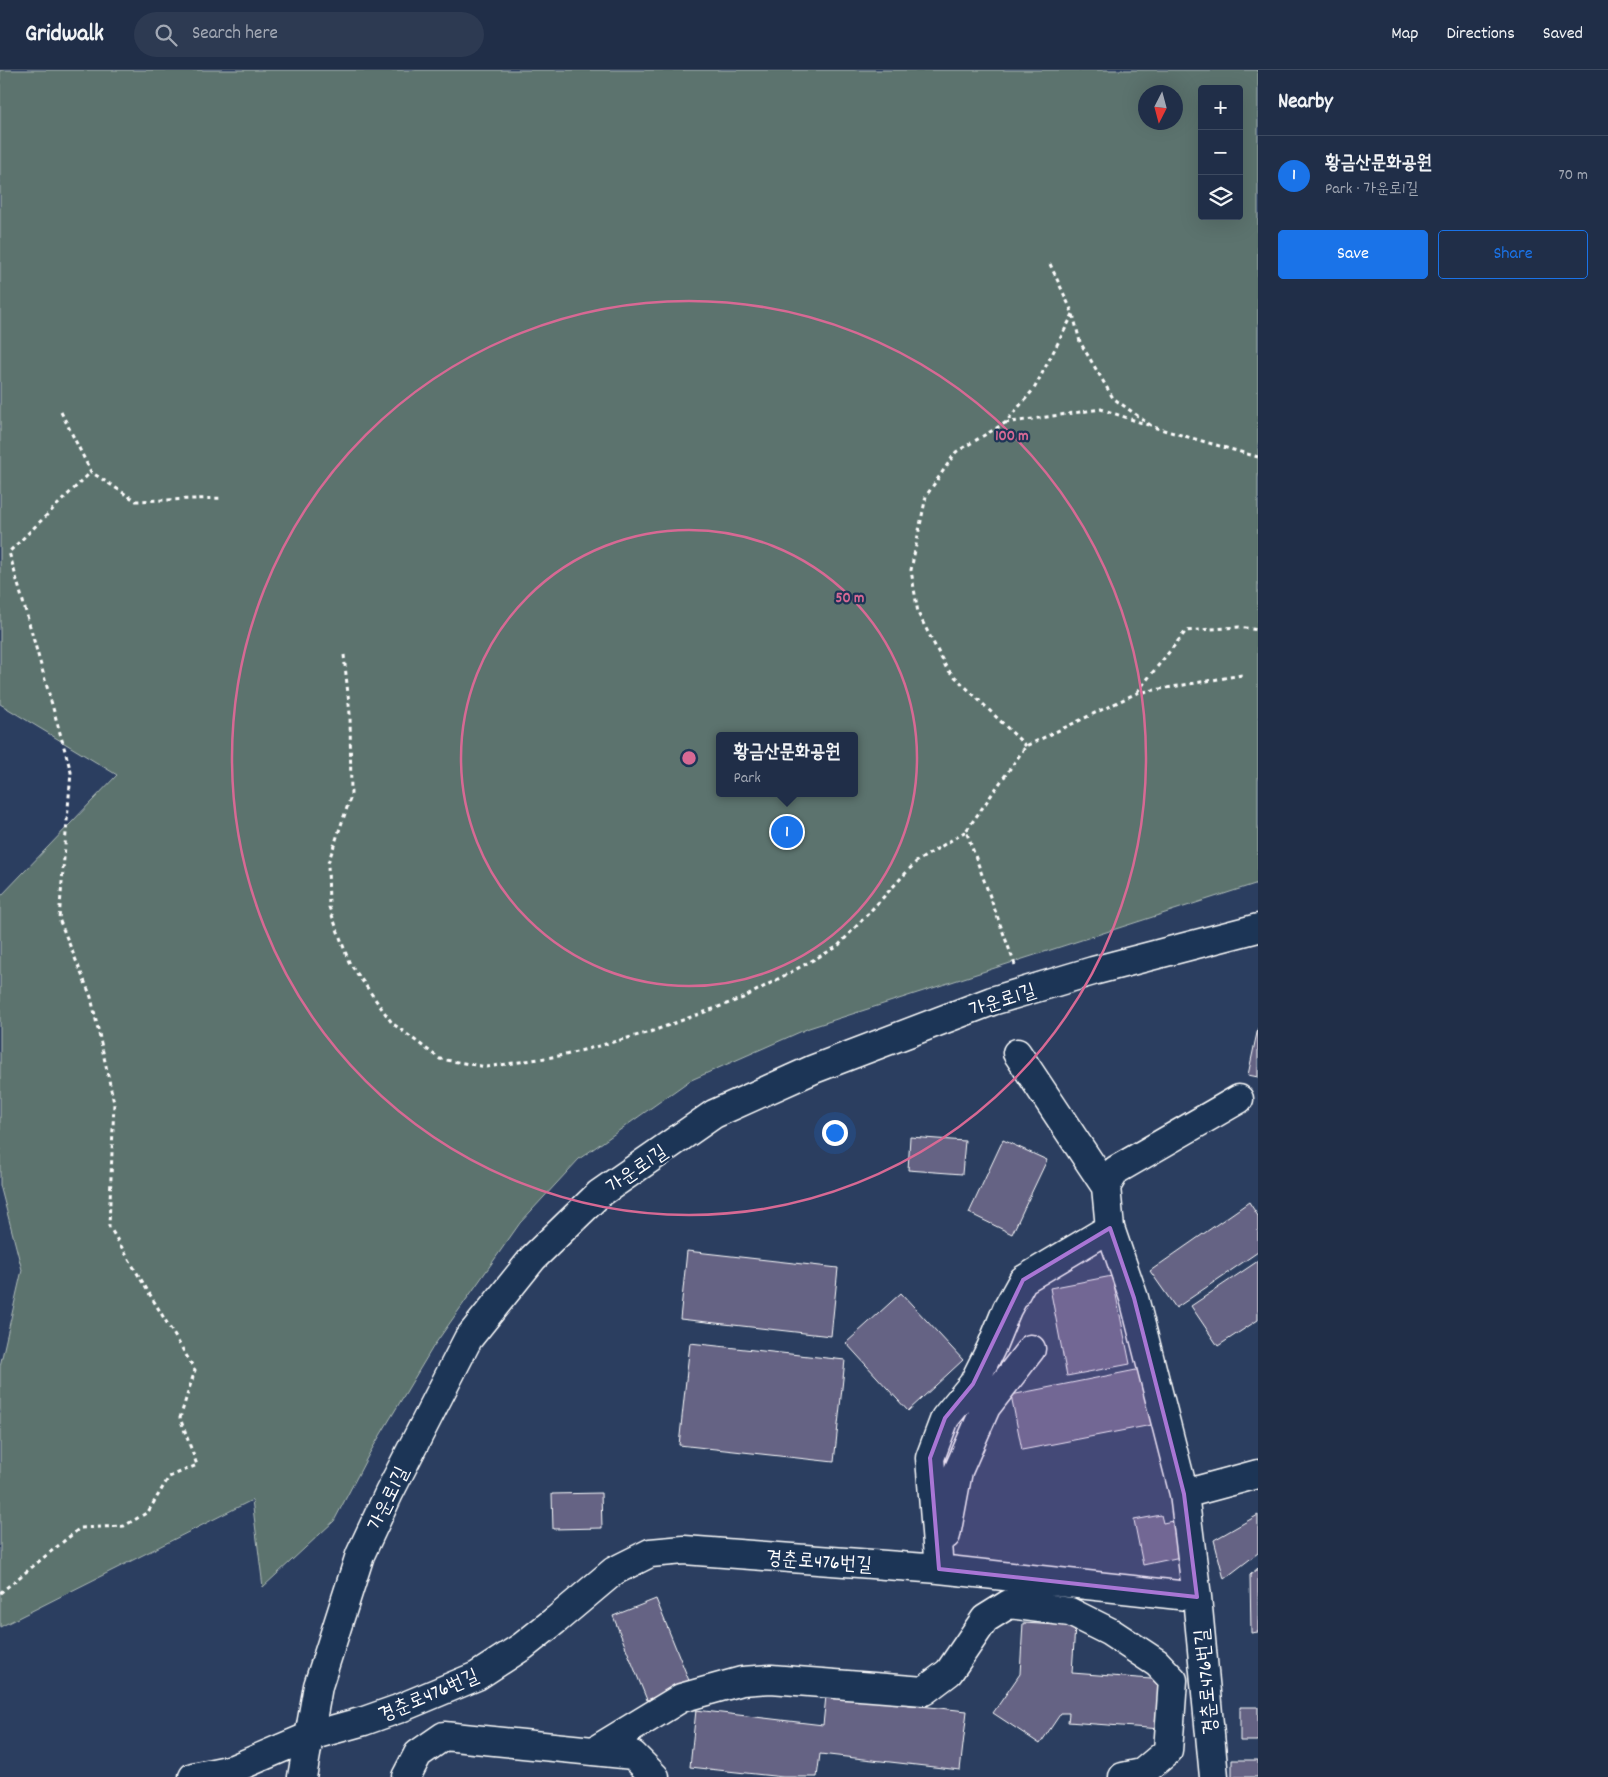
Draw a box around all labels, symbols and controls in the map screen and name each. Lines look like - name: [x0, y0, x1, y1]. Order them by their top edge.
- search box: [134, 12, 484, 57]
- text: Gridwalk: [25, 18, 104, 52]
- icon: search: [152, 21, 180, 49]
- text: Search here: [192, 21, 278, 48]
- text: Map: [1391, 22, 1418, 47]
- text: Directions: [1446, 22, 1515, 47]
- text: Saved: [1543, 22, 1583, 47]
- north arrow: [1138, 85, 1183, 130]
- map controls: [1198, 85, 1243, 220]
- button: +: [1198, 85, 1243, 130]
- text: Nearby: [1278, 88, 1333, 118]
- button: −: [1198, 130, 1243, 175]
- text: 황금산문화공원: [1325, 151, 1432, 178]
- text: 1: [1292, 164, 1296, 187]
- text: 70 m: [1558, 164, 1588, 187]
- button: layers: [1198, 175, 1243, 220]
- text: Park · 가운로1길: [1325, 178, 1418, 201]
- button: Save: [1278, 230, 1428, 279]
- button: Share: [1438, 230, 1588, 279]
- text: 100 m: [995, 426, 1029, 448]
- text: 50 m: [836, 588, 864, 610]
- popup: [716, 732, 858, 797]
- text: 황금산문화공원: [733, 740, 841, 767]
- centre of rings: [680, 749, 698, 767]
- text: Park: [733, 767, 761, 790]
- pin: 1: [771, 813, 803, 851]
- street label: 가운로1길: [966, 978, 1040, 1026]
- your location: [822, 1120, 848, 1146]
- street label: 가운로1길: [602, 1139, 674, 1202]
- street label: 가운로1길: [362, 1462, 417, 1536]
- street label: 경춘로476번길: [765, 1545, 873, 1581]
- street label: 경춘로476번길: [1189, 1628, 1227, 1736]
- street label: 경춘로476번길: [375, 1663, 484, 1730]

